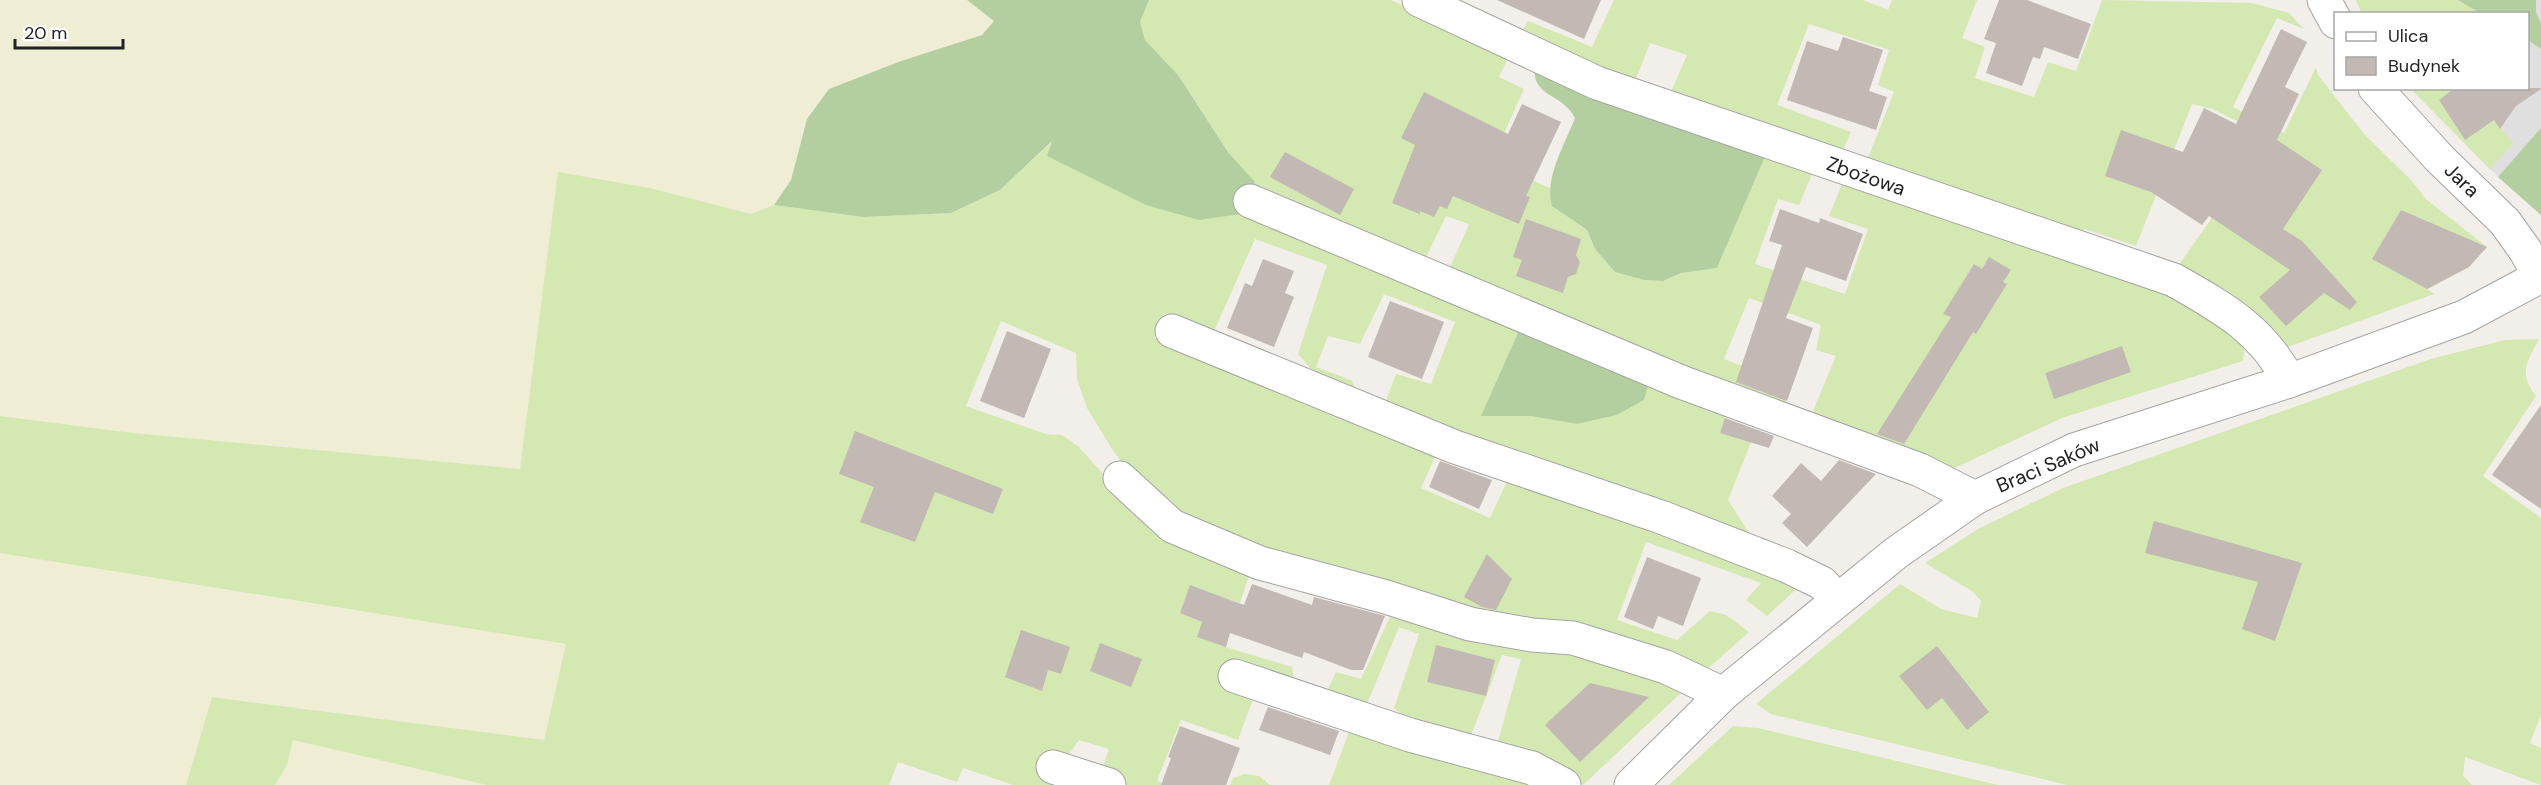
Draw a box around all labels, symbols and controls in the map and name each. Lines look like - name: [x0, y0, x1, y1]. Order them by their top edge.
- scale bar: [15, 12, 123, 50]
- legend: [2334, 12, 2529, 90]
- text: 20 m: [24, 21, 67, 45]
- text: Ulica: [2388, 24, 2428, 48]
- text: Budynek: [2388, 54, 2460, 78]
- street label: Zbożowa: [1823, 150, 1909, 202]
- street label: Jara: [2439, 157, 2485, 203]
- street label: Braci Saków: [1992, 431, 2104, 499]

